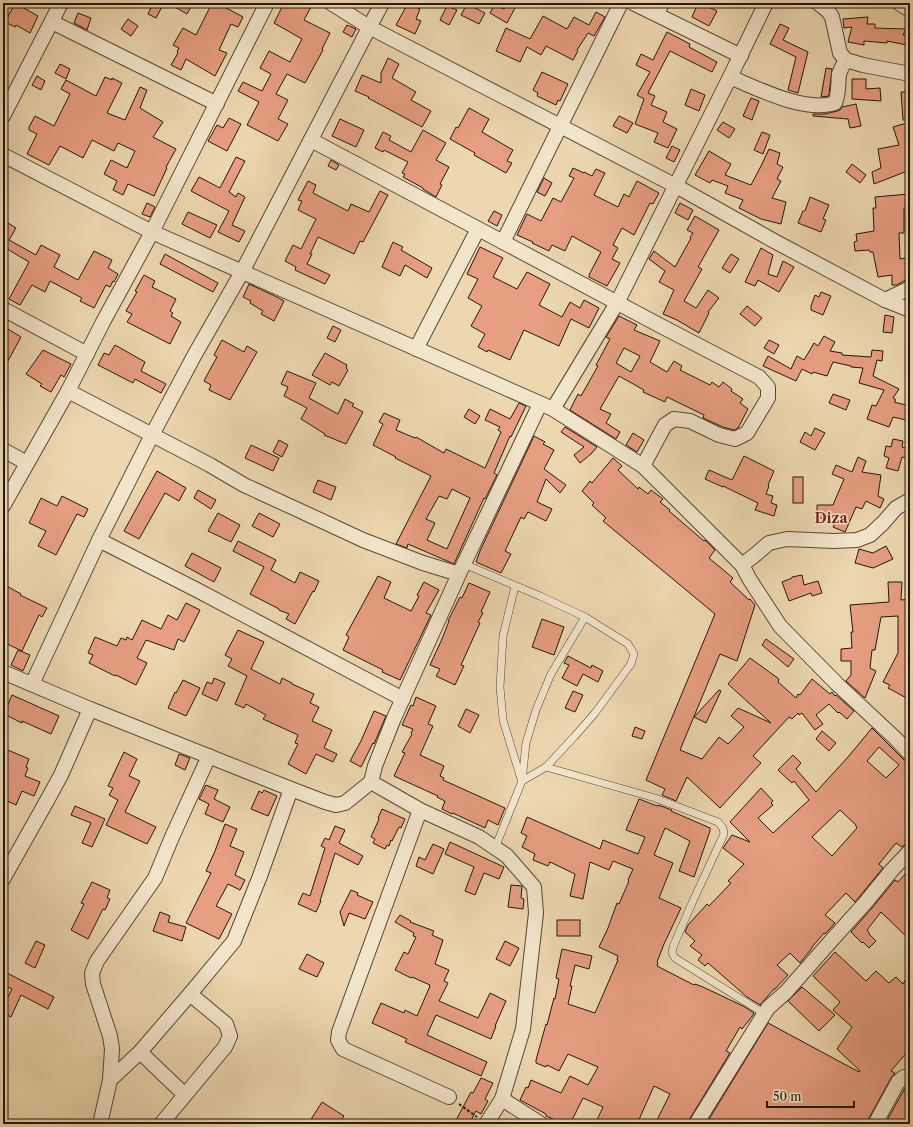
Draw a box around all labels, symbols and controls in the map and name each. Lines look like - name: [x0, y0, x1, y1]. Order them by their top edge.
- district label: Diza: [814, 509, 848, 527]
- scale bar: [767, 1083, 854, 1109]
- text: 50 m: [773, 1089, 802, 1104]

